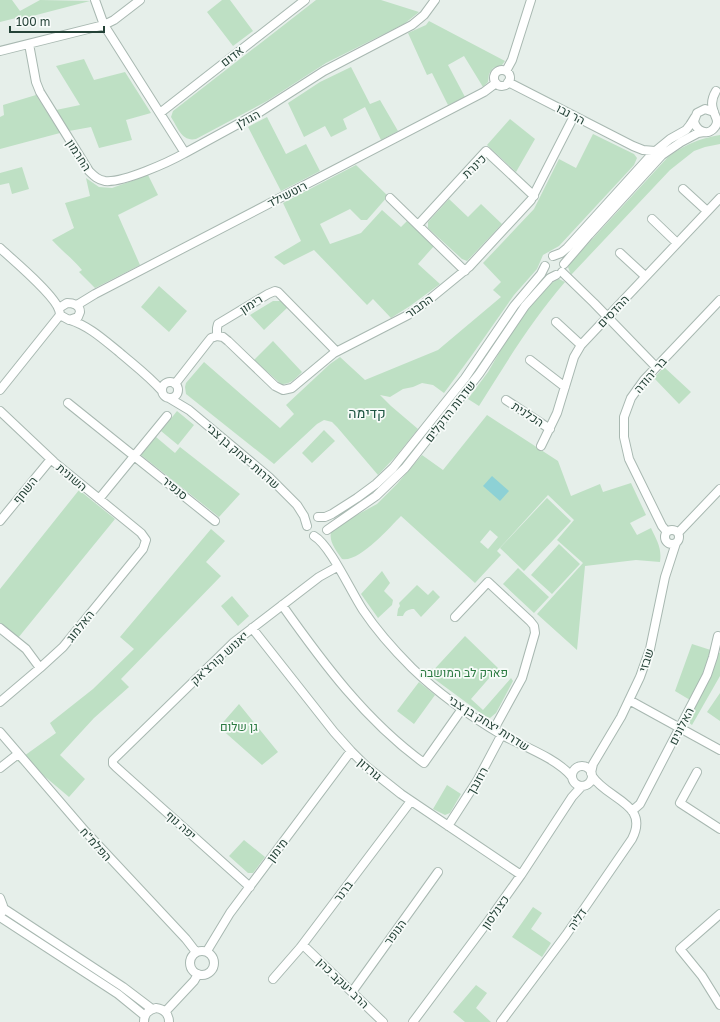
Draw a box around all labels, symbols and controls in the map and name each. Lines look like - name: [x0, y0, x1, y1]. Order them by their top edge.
- scale bar: [10, 8, 104, 34]
- text: 100 m: [16, 14, 50, 29]
- street label: אדום: [217, 42, 247, 70]
- street label: הר נבו: [554, 100, 588, 128]
- street label: הגולן: [233, 106, 263, 132]
- street label: החרמון: [63, 136, 95, 174]
- street label: כינרת: [459, 151, 489, 181]
- street label: רוטשילד: [265, 178, 309, 210]
- street label: רימון: [237, 291, 265, 317]
- street label: התבור: [402, 291, 436, 321]
- street label: ההדסים: [594, 292, 632, 330]
- street label: בר יהודה: [630, 353, 670, 396]
- street label: שדרות הדקלים: [421, 377, 479, 445]
- street label: הכלנית: [509, 398, 547, 430]
- district label: קדימה: [348, 404, 386, 421]
- street label: שדרות יצחק בן צבי: [203, 420, 283, 492]
- street label: השונית: [54, 460, 90, 494]
- street label: השחף: [9, 473, 41, 507]
- street label: סנפיר: [159, 473, 191, 503]
- street label: האלמוג: [63, 607, 97, 645]
- street label: יאנוש קורצ'אק: [187, 628, 251, 688]
- street label: שבזי: [635, 646, 657, 674]
- park label: פארק לב המושבה: [420, 665, 508, 680]
- street label: שדרות יצחק בן צבי: [446, 692, 532, 754]
- street label: האלונים: [665, 705, 697, 747]
- park label: גן שלום: [220, 719, 258, 734]
- street label: גורדון: [355, 754, 385, 784]
- street label: רוזנבך: [463, 764, 491, 798]
- street label: יפה נוף: [163, 807, 199, 843]
- street label: הפלמ"ח: [77, 824, 115, 864]
- street label: מימון: [263, 835, 291, 865]
- street label: ברנר: [330, 877, 356, 904]
- street label: כצנלסון: [478, 892, 512, 932]
- street label: דליה: [564, 905, 590, 933]
- street label: הנופר: [381, 916, 409, 948]
- street label: הרב יעקב כהן: [314, 954, 372, 1012]

